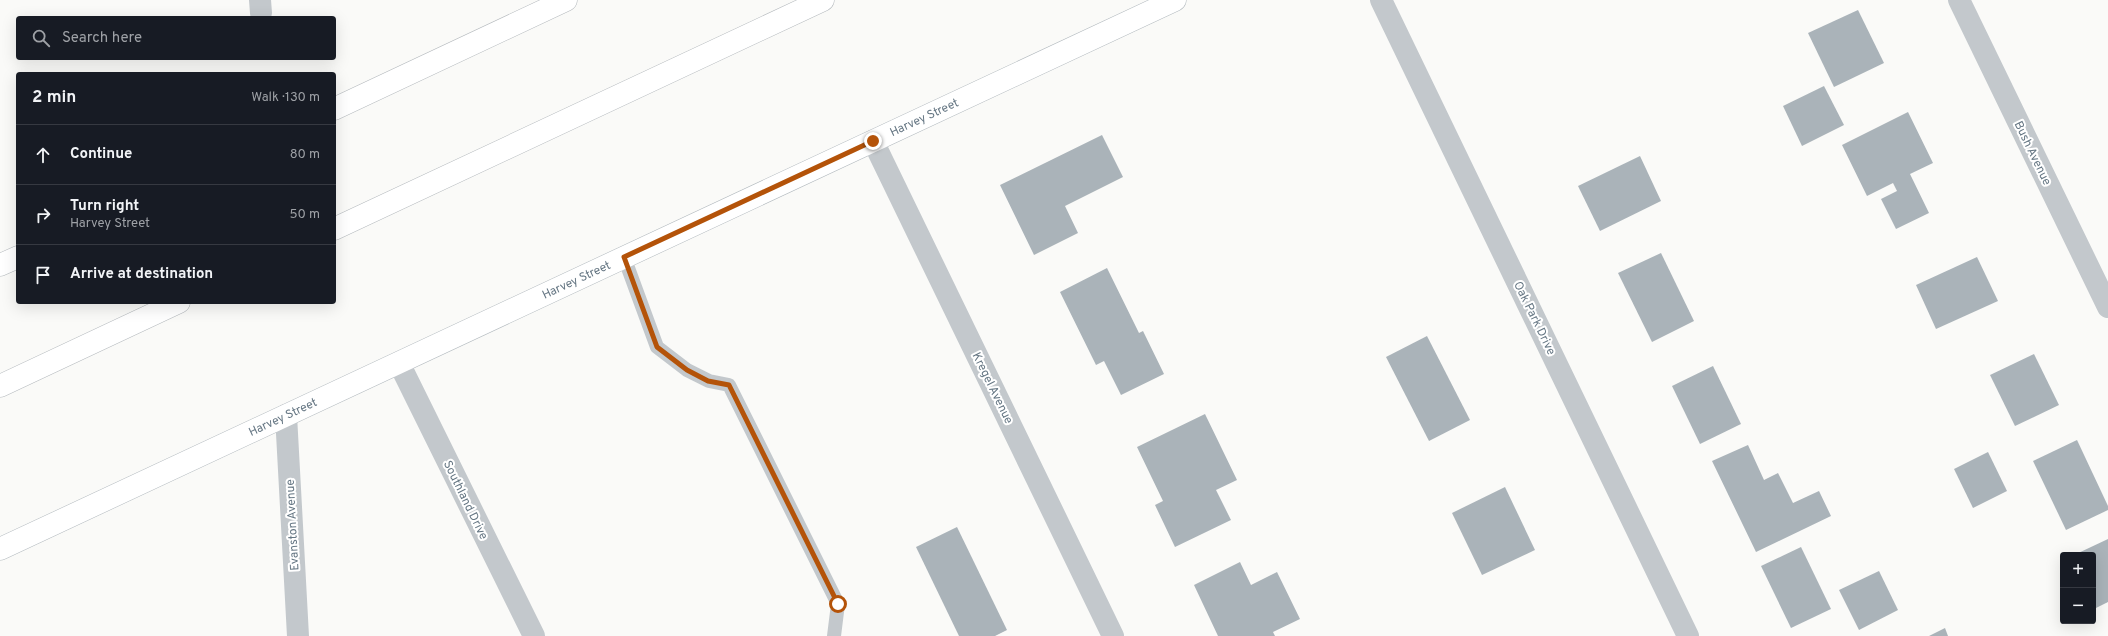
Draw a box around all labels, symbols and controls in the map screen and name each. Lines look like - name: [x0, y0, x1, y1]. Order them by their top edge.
- search box: [16, 16, 336, 60]
- icon: search: [30, 27, 52, 49]
- text: Search here: [62, 29, 142, 48]
- text: 2 min: [32, 87, 76, 109]
- text: Walk · 130 m: [251, 90, 320, 106]
- street label: Harvey Street: [888, 95, 961, 141]
- street label: Bush Avenue: [2010, 119, 2055, 188]
- route end: [864, 132, 882, 150]
- icon: ahead: [32, 144, 54, 166]
- text: Continue: [70, 145, 132, 164]
- text: 80 m: [290, 147, 320, 163]
- text: Turn right: [70, 197, 139, 216]
- icon: right: [32, 204, 54, 226]
- text: 50 m: [290, 207, 320, 223]
- text: Harvey Street: [70, 216, 150, 232]
- street label: Harvey Street: [540, 258, 613, 304]
- icon: arrive: [32, 264, 54, 286]
- text: Arrive at destination: [70, 265, 213, 284]
- street label: Oak Park Drive: [1509, 279, 1559, 358]
- street label: Kregel Avenue: [968, 350, 1016, 427]
- street label: Harvey Street: [246, 395, 320, 441]
- street label: Southland Drive: [439, 458, 491, 543]
- street label: Evanston Avenue: [283, 479, 303, 571]
- map controls: [2060, 552, 2096, 624]
- button: +: [2060, 552, 2096, 588]
- button: −: [2060, 588, 2096, 624]
- route start: [829, 595, 847, 613]

